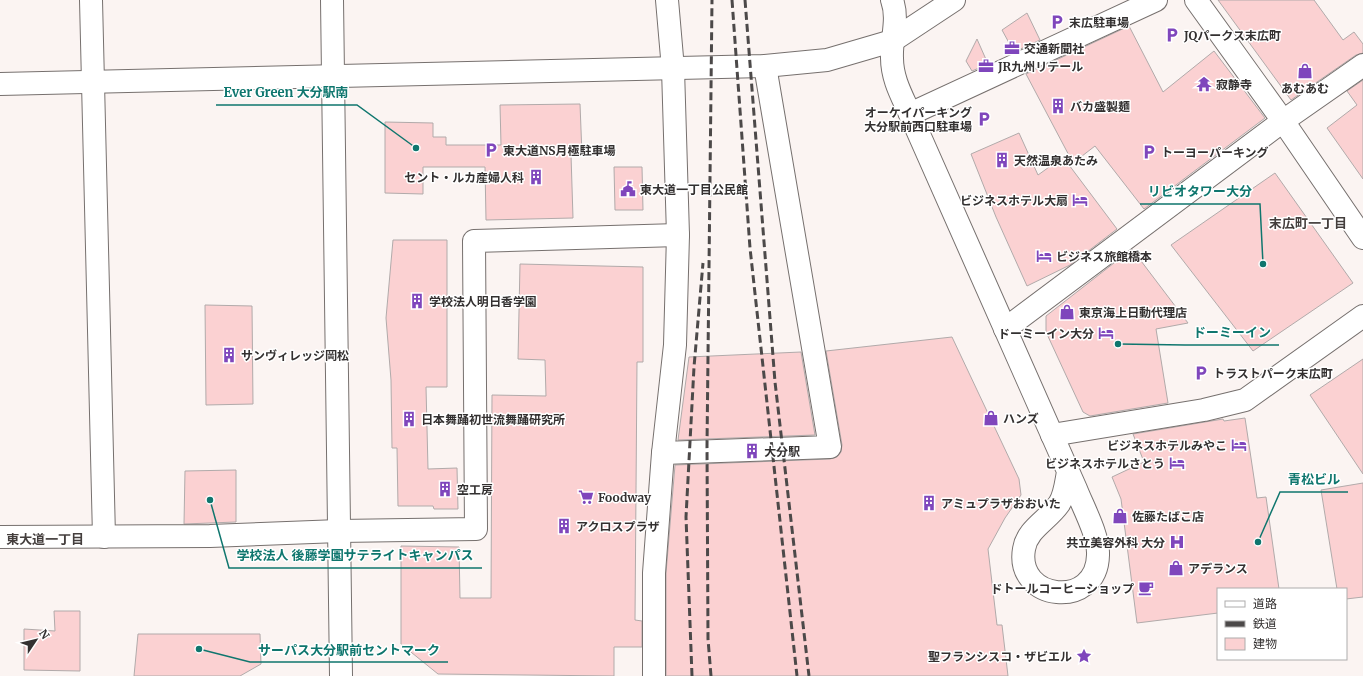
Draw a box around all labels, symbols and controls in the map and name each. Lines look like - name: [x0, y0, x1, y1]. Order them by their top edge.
- parking icon: 末広駐車場: [1048, 13, 1066, 31]
- place label: 末広駐車場: [1069, 15, 1129, 30]
- parking icon: JQパークス末広町: [1163, 26, 1181, 44]
- place label: JQパークス末広町: [1183, 28, 1281, 43]
- office icon: 交通新聞社: [1003, 39, 1021, 57]
- place label: 交通新聞社: [1024, 41, 1084, 56]
- office icon: JR九州リテール: [977, 57, 995, 75]
- place label: JR九州リテール: [997, 59, 1083, 74]
- shop icon: あむあむ: [1296, 62, 1314, 80]
- temple icon: 寂静寺: [1195, 75, 1213, 93]
- place label: 寂静寺: [1216, 77, 1252, 92]
- callout: Ever Green 大分駅南: [216, 80, 357, 105]
- place label: あむあむ: [1281, 81, 1329, 96]
- text: Ever Green 大分駅南: [224, 84, 348, 101]
- building icon: バカ盛製麺: [1049, 97, 1067, 115]
- place label: バカ盛製麺: [1070, 99, 1130, 114]
- place label: オーケイパーキング 大分駅前西口駐車場: [864, 105, 972, 134]
- parking icon: オーケイパーキング 大分駅前西口駐車場: [975, 110, 993, 128]
- parking icon: 東大道NS月極駐車場: [482, 141, 500, 159]
- place label: 東大道NS月極駐車場: [503, 143, 616, 158]
- parking icon: トーヨーパーキング: [1140, 143, 1158, 161]
- place label: トーヨーパーキング: [1161, 145, 1269, 160]
- building icon: 天然温泉あたみ: [993, 151, 1011, 169]
- place label: 天然温泉あたみ: [1014, 153, 1098, 168]
- building icon: セント・ルカ産婦人科: [527, 168, 545, 186]
- place label: セント・ルカ産婦人科: [404, 170, 524, 185]
- callout: リビオタワー大分: [1140, 179, 1260, 204]
- public building icon: 東大道一丁目公民館: [619, 180, 637, 198]
- place label: 東大道一丁目公民館: [640, 182, 748, 197]
- text: リビオタワー大分: [1148, 183, 1252, 200]
- hotel icon: ビジネスホテル大扇: [1071, 191, 1089, 209]
- place label: ビジネスホテル大扇: [960, 193, 1068, 208]
- district label: 末広町一丁目: [1269, 215, 1347, 232]
- hotel icon: ビジネス旅館橋本: [1035, 247, 1053, 265]
- place label: ビジネス旅館橋本: [1056, 249, 1152, 264]
- building icon: 学校法人明日香学園: [408, 292, 426, 310]
- place label: 学校法人明日香学園: [429, 294, 537, 309]
- shop icon: 東京海上日動代理店: [1058, 303, 1076, 321]
- place label: 東京海上日動代理店: [1079, 305, 1187, 320]
- callout: ドーミーイン: [1185, 320, 1279, 345]
- hotel icon: ドーミーイン大分: [1097, 324, 1115, 342]
- text: ドーミーイン: [1193, 324, 1271, 341]
- place label: ドーミーイン大分: [998, 326, 1094, 341]
- building icon: サンヴィレッジ岡松: [220, 346, 238, 364]
- place label: サンヴィレッジ岡松: [241, 348, 349, 363]
- parking icon: トラストパーク末広町: [1192, 364, 1210, 382]
- place label: トラストパーク末広町: [1213, 366, 1333, 381]
- shop icon: ハンズ: [982, 409, 1000, 427]
- building icon: 日本舞踊初世流舞踊研究所: [400, 410, 418, 428]
- place label: ハンズ: [1003, 411, 1039, 426]
- place label: 日本舞踊初世流舞踊研究所: [421, 412, 565, 427]
- hotel icon: ビジネスホテルみやこ: [1230, 436, 1248, 454]
- place label: ビジネスホテルみやこ: [1107, 438, 1227, 453]
- building icon: 大分駅: [743, 442, 761, 460]
- place label: 大分駅: [764, 444, 800, 459]
- hotel icon: ビジネスホテルさとう: [1168, 454, 1186, 472]
- place label: ビジネスホテルさとう: [1045, 456, 1165, 471]
- callout: 青松ビル: [1280, 467, 1348, 492]
- text: 青松ビル: [1288, 471, 1340, 488]
- building icon: 空工房: [436, 480, 454, 498]
- place label: 空工房: [457, 482, 493, 497]
- supermarket icon: Foodway: [577, 488, 595, 506]
- place label: Foodway: [598, 490, 652, 505]
- building icon: アミュプラザおおいた: [920, 494, 938, 512]
- place label: アミュプラザおおいた: [941, 496, 1061, 511]
- shop icon: 佐藤たばこ店: [1111, 507, 1129, 525]
- place label: 佐藤たばこ店: [1132, 509, 1204, 524]
- building icon: アクロスプラザ: [555, 517, 573, 535]
- place label: アクロスプラザ: [576, 519, 659, 534]
- district label: 東大道一丁目: [6, 531, 84, 548]
- hospital icon: 共立美容外科 大分: [1168, 533, 1186, 551]
- place label: 共立美容外科 大分: [1066, 535, 1165, 550]
- callout: 学校法人 後藤学園サテライトキャンパス: [229, 543, 482, 568]
- text: 学校法人 後藤学園サテライトキャンパス: [236, 547, 474, 564]
- shop icon: アデランス: [1167, 559, 1185, 577]
- place label: アデランス: [1188, 561, 1248, 576]
- cafe icon: ドトールコーヒーショップ: [1137, 579, 1155, 597]
- place label: ドトールコーヒーショップ: [990, 581, 1134, 596]
- legend: [1217, 588, 1347, 660]
- text: 道路: [1253, 596, 1277, 611]
- text: 鉄道: [1253, 616, 1277, 631]
- north arrow: [16, 620, 56, 660]
- text: N: [36, 627, 53, 642]
- text: 建物: [1253, 636, 1277, 651]
- callout: サーパス大分駅前セントマーク: [250, 637, 448, 662]
- text: サーパス大分駅前セントマーク: [258, 642, 440, 659]
- place icon: 聖フランシスコ・ザビエル: [1075, 647, 1093, 665]
- place label: 聖フランシスコ・ザビエル: [928, 649, 1072, 664]

